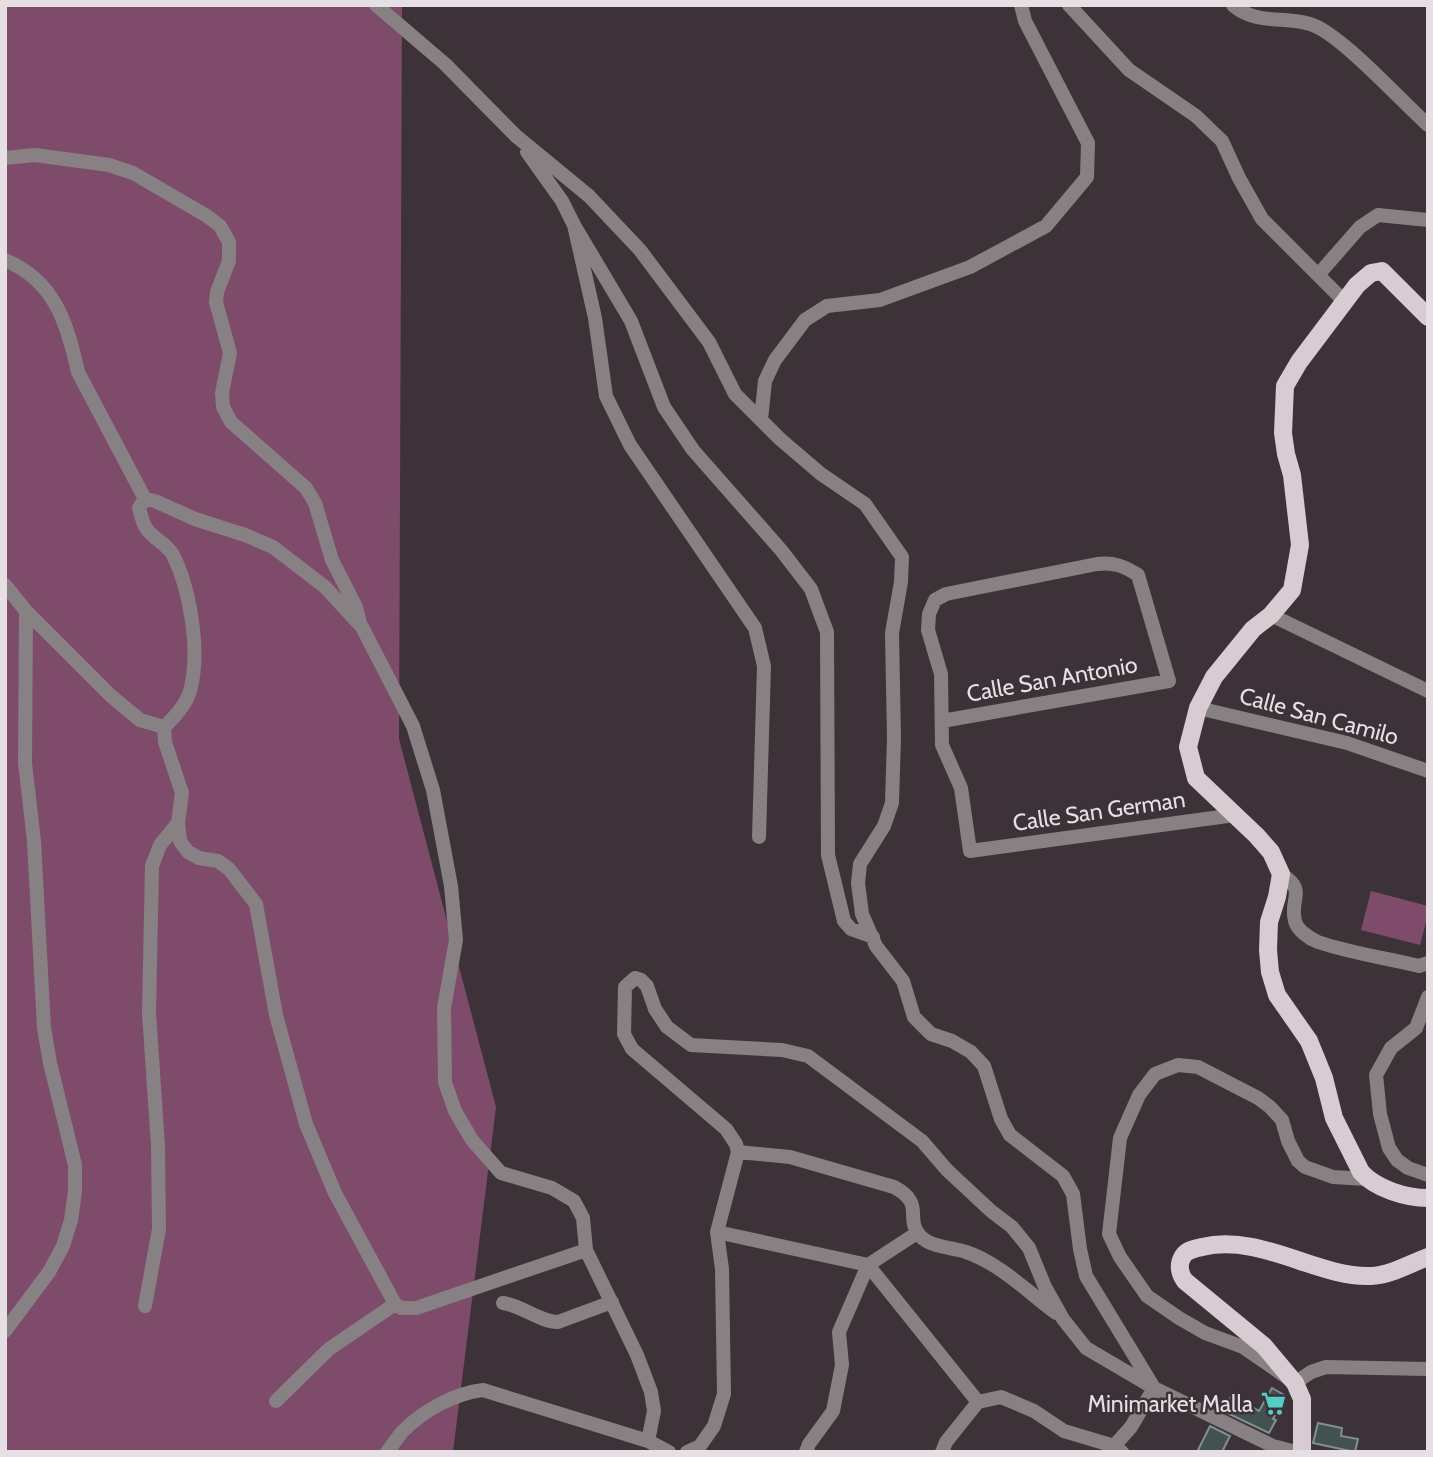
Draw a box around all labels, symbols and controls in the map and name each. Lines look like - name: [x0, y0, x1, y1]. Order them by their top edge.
- street label: Calle San Antonio: [964, 650, 1140, 708]
- street label: Calle San Camilo: [1236, 681, 1402, 751]
- street label: Calle San German: [1011, 785, 1187, 837]
- place label: Minimarket Malla: [1087, 1390, 1253, 1418]
- supermarket icon: Minimarket Malla: [1259, 1390, 1287, 1418]

